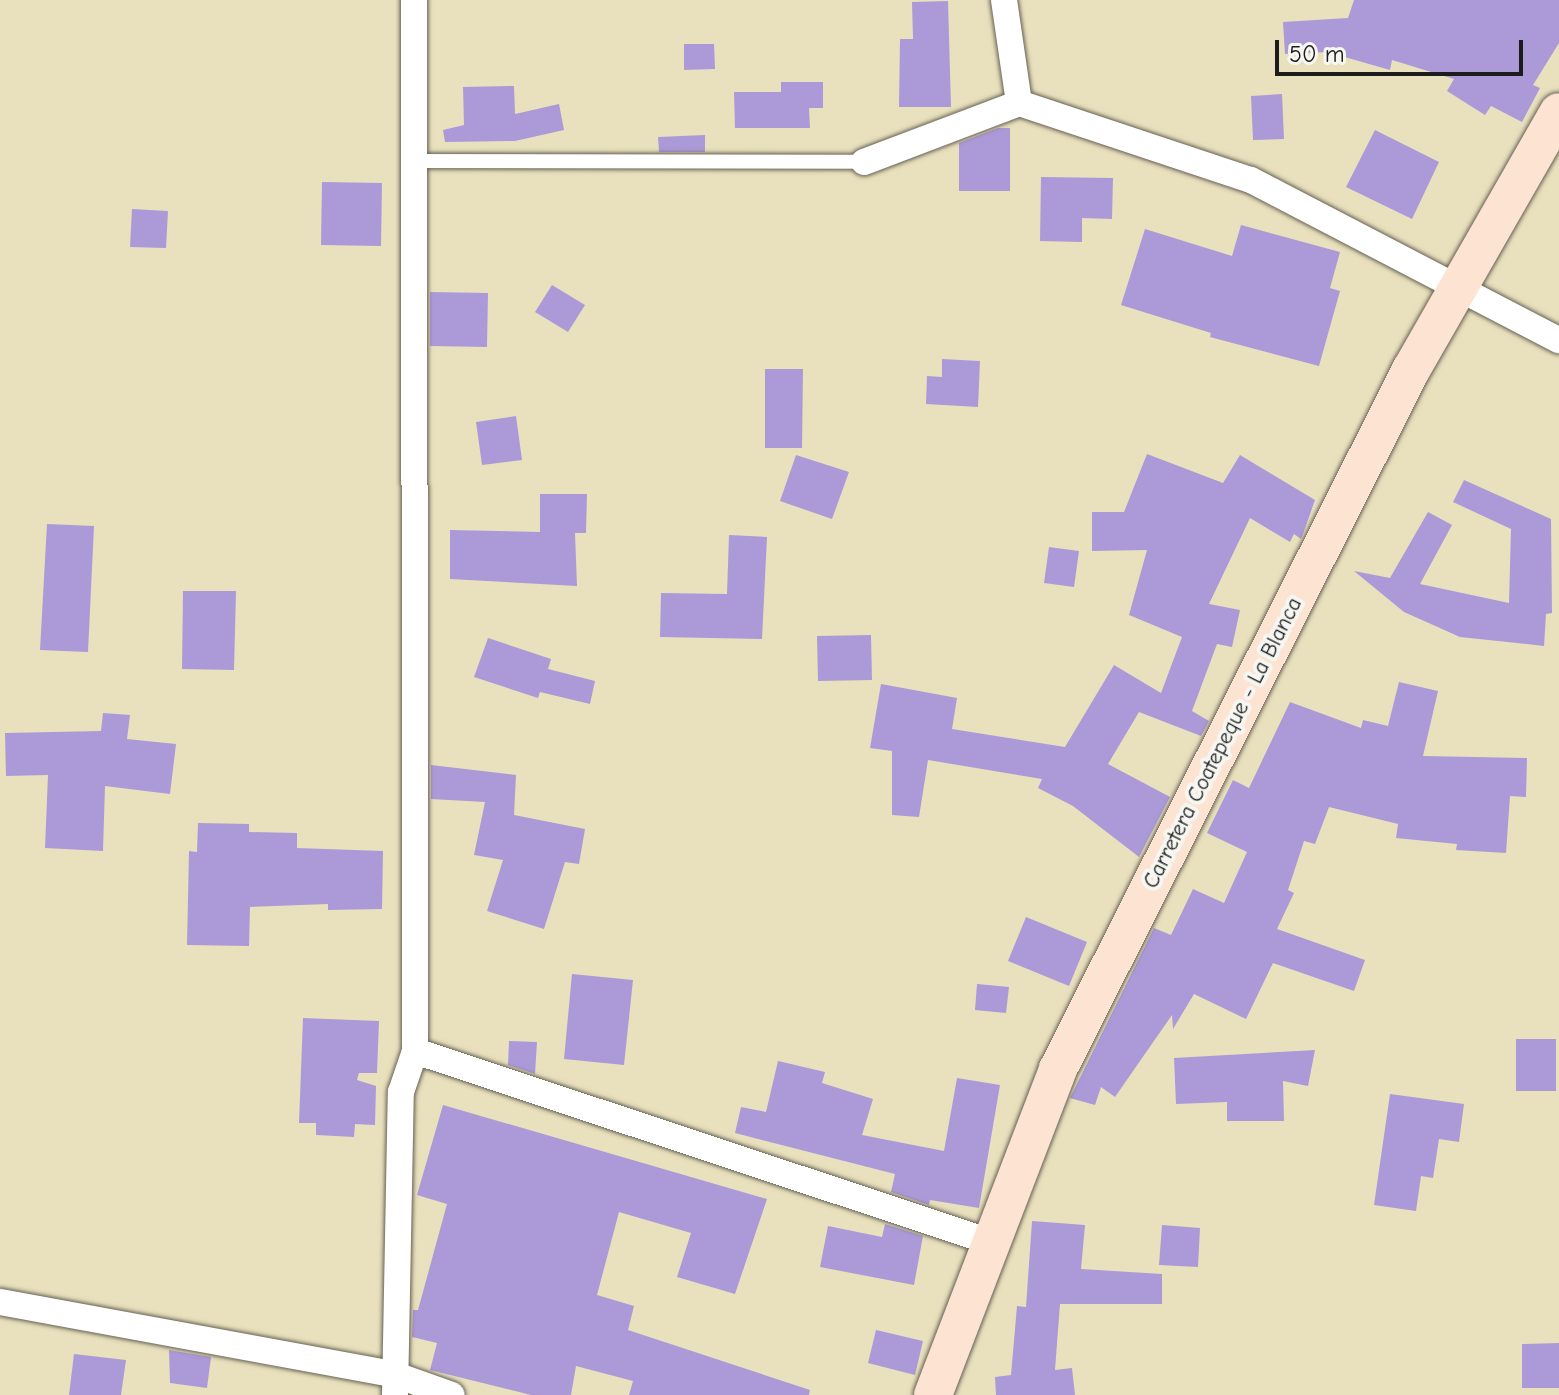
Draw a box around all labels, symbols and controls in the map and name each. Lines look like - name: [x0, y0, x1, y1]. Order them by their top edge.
- scale bar: [1279, 24, 1527, 74]
- text: 50 m: [1289, 40, 1345, 68]
- street label: Carretera Coatepeque - La Blanca: [1138, 593, 1308, 893]

